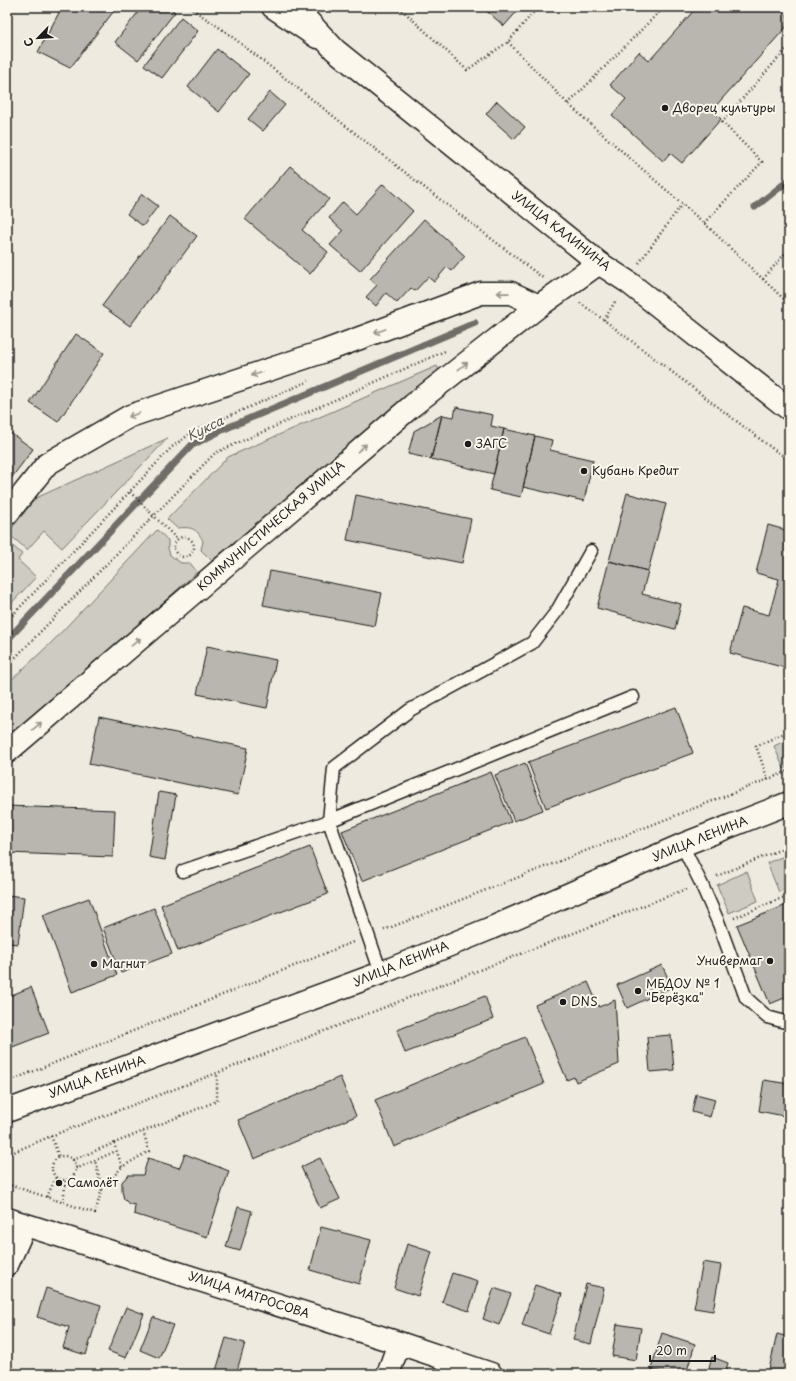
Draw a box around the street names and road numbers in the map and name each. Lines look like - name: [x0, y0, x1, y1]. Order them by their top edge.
- street label: УЛИЦА КАЛИНИНА: [508, 186, 615, 274]
- street label: КОММУНИСТИЧЕСКАЯ УЛИЦА: [193, 456, 348, 595]
- street label: УЛИЦА ЛЕНИНА: [649, 811, 750, 865]
- street label: УЛИЦА ЛЕНИНА: [350, 936, 451, 990]
- street label: УЛИЦА ЛЕНИНА: [46, 1050, 147, 1102]
- street label: УЛИЦА МАТРОСОВА: [187, 1266, 312, 1322]

